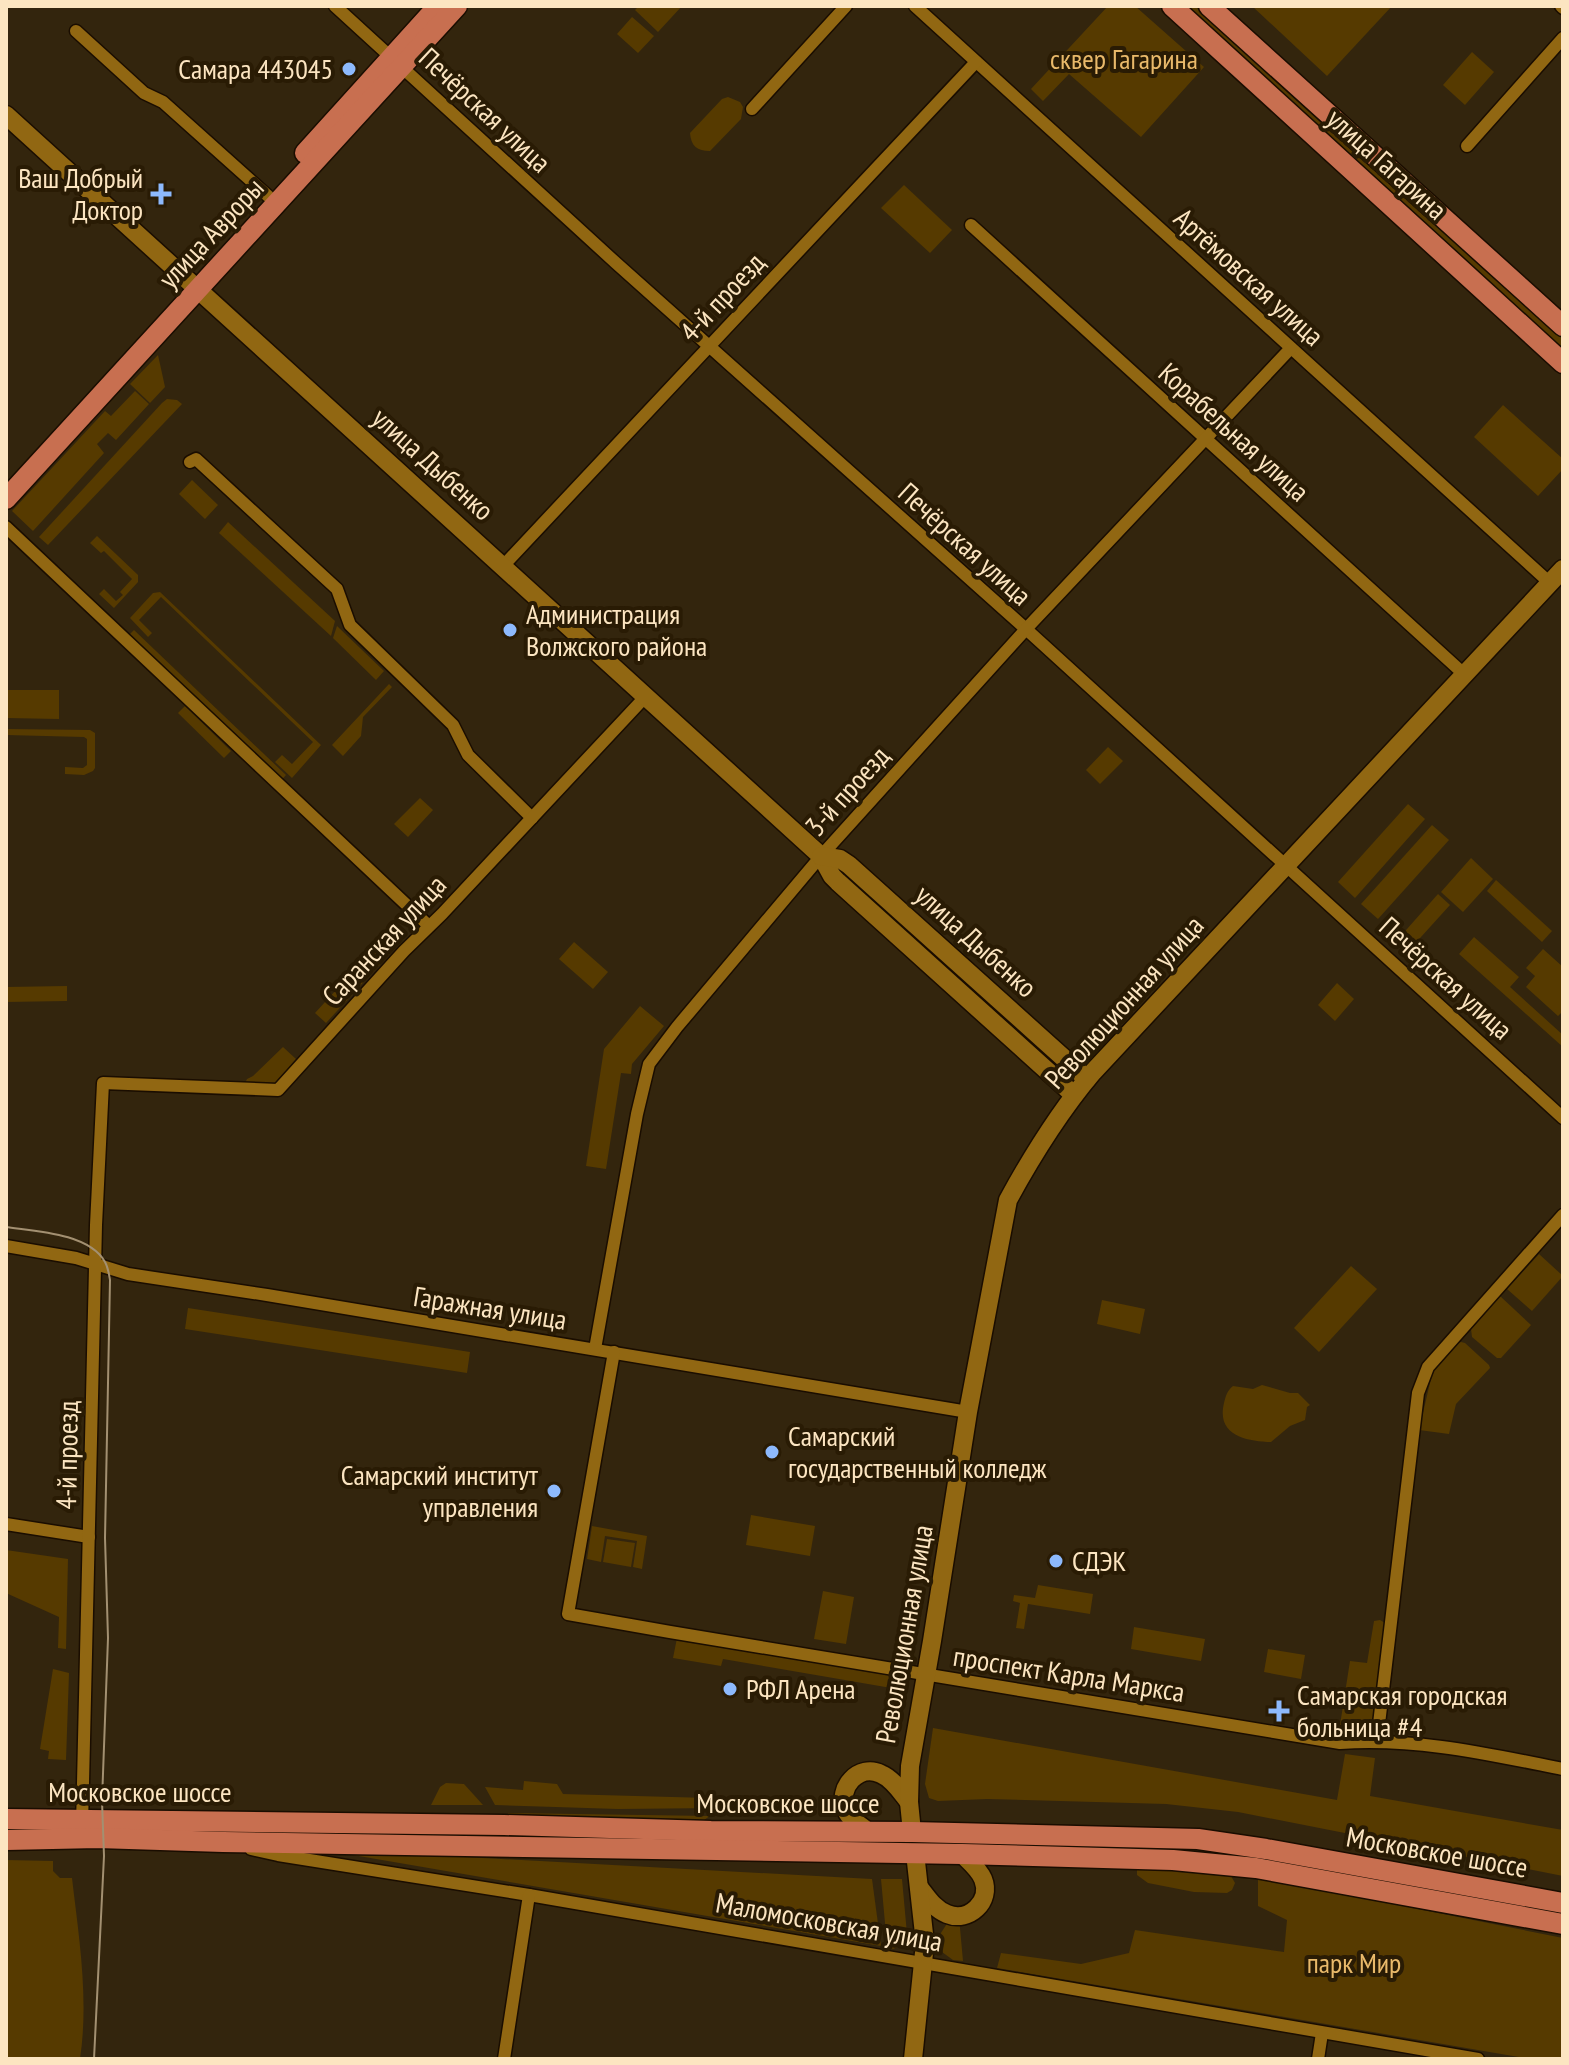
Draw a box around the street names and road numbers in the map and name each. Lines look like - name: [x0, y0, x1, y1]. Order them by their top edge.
- street label: Печёрская улица: [412, 39, 559, 180]
- street label: улица Гагарина: [1319, 100, 1455, 227]
- street label: улица Авроры: [150, 169, 271, 296]
- street label: Артёмовская улица: [1167, 200, 1332, 354]
- street label: 4-й проезд: [671, 244, 772, 349]
- street label: Корабельная улица: [1151, 354, 1318, 509]
- street label: улица Дыбенко: [365, 399, 502, 528]
- street label: Печёрская улица: [891, 474, 1040, 613]
- street label: 3-й проезд: [796, 738, 897, 844]
- street label: Саранская улица: [314, 866, 454, 1013]
- street label: улица Дыбенко: [908, 876, 1045, 1005]
- street label: Революционная улица: [1036, 907, 1211, 1096]
- street label: Печёрская улица: [1372, 908, 1521, 1047]
- street label: Гаражная улица: [411, 1277, 569, 1338]
- street label: 4-й проезд: [47, 1400, 86, 1510]
- street label: Революционная улица: [866, 1522, 941, 1746]
- street label: проспект Карла Маркса: [951, 1637, 1187, 1710]
- street label: Московское шоссе: [48, 1773, 232, 1810]
- street label: Московское шоссе: [696, 1784, 880, 1821]
- street label: Московское шоссе: [1344, 1817, 1531, 1886]
- street label: Маломосковская улица: [713, 1883, 945, 1960]

